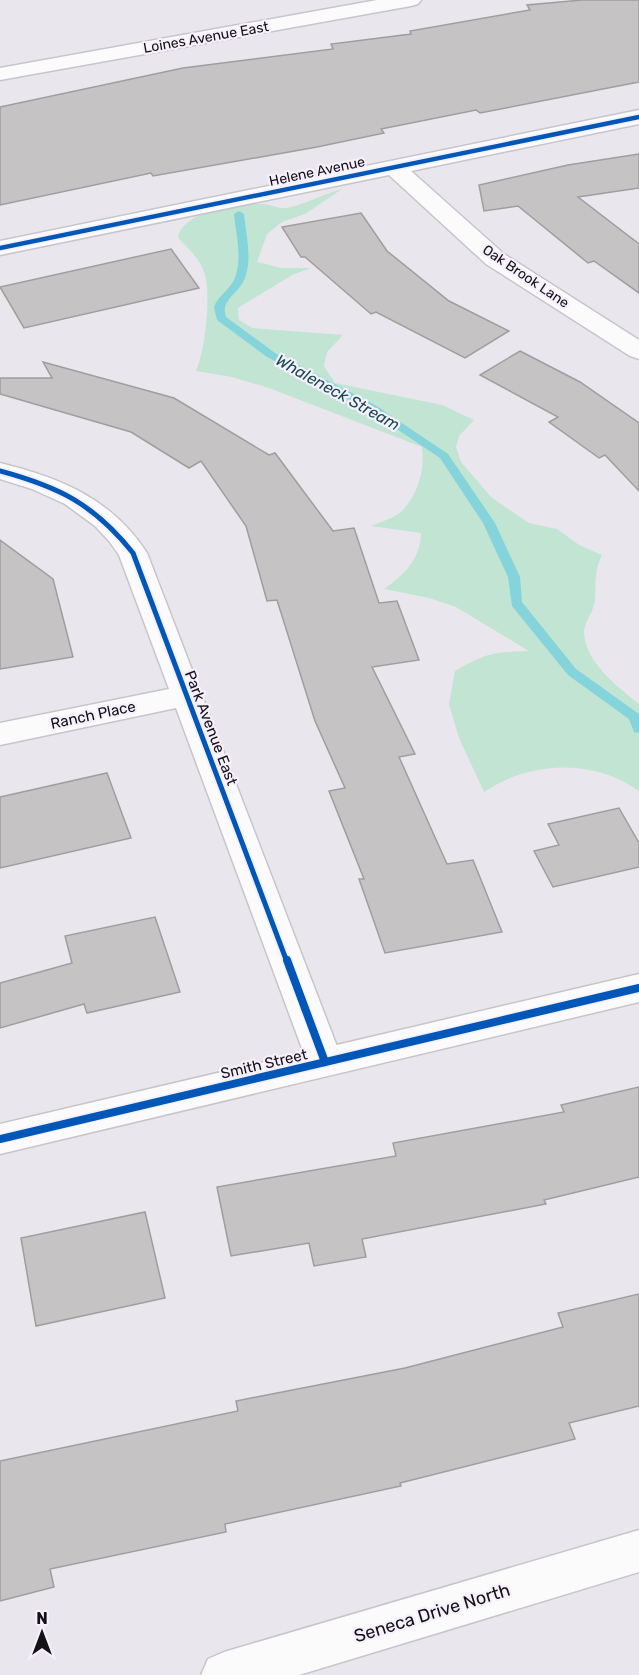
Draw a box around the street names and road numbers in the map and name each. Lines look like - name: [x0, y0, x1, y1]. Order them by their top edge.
- street label: Loines Avenue East: [142, 18, 271, 57]
- street label: Helene Avenue: [268, 153, 367, 190]
- street label: Oak Brook Lane: [479, 241, 572, 312]
- street label: Park Avenue East: [181, 668, 241, 788]
- street label: Ranch Place: [49, 697, 137, 733]
- street label: Smith Street: [219, 1045, 309, 1083]
- street label: Seneca Drive North: [351, 1579, 513, 1647]

